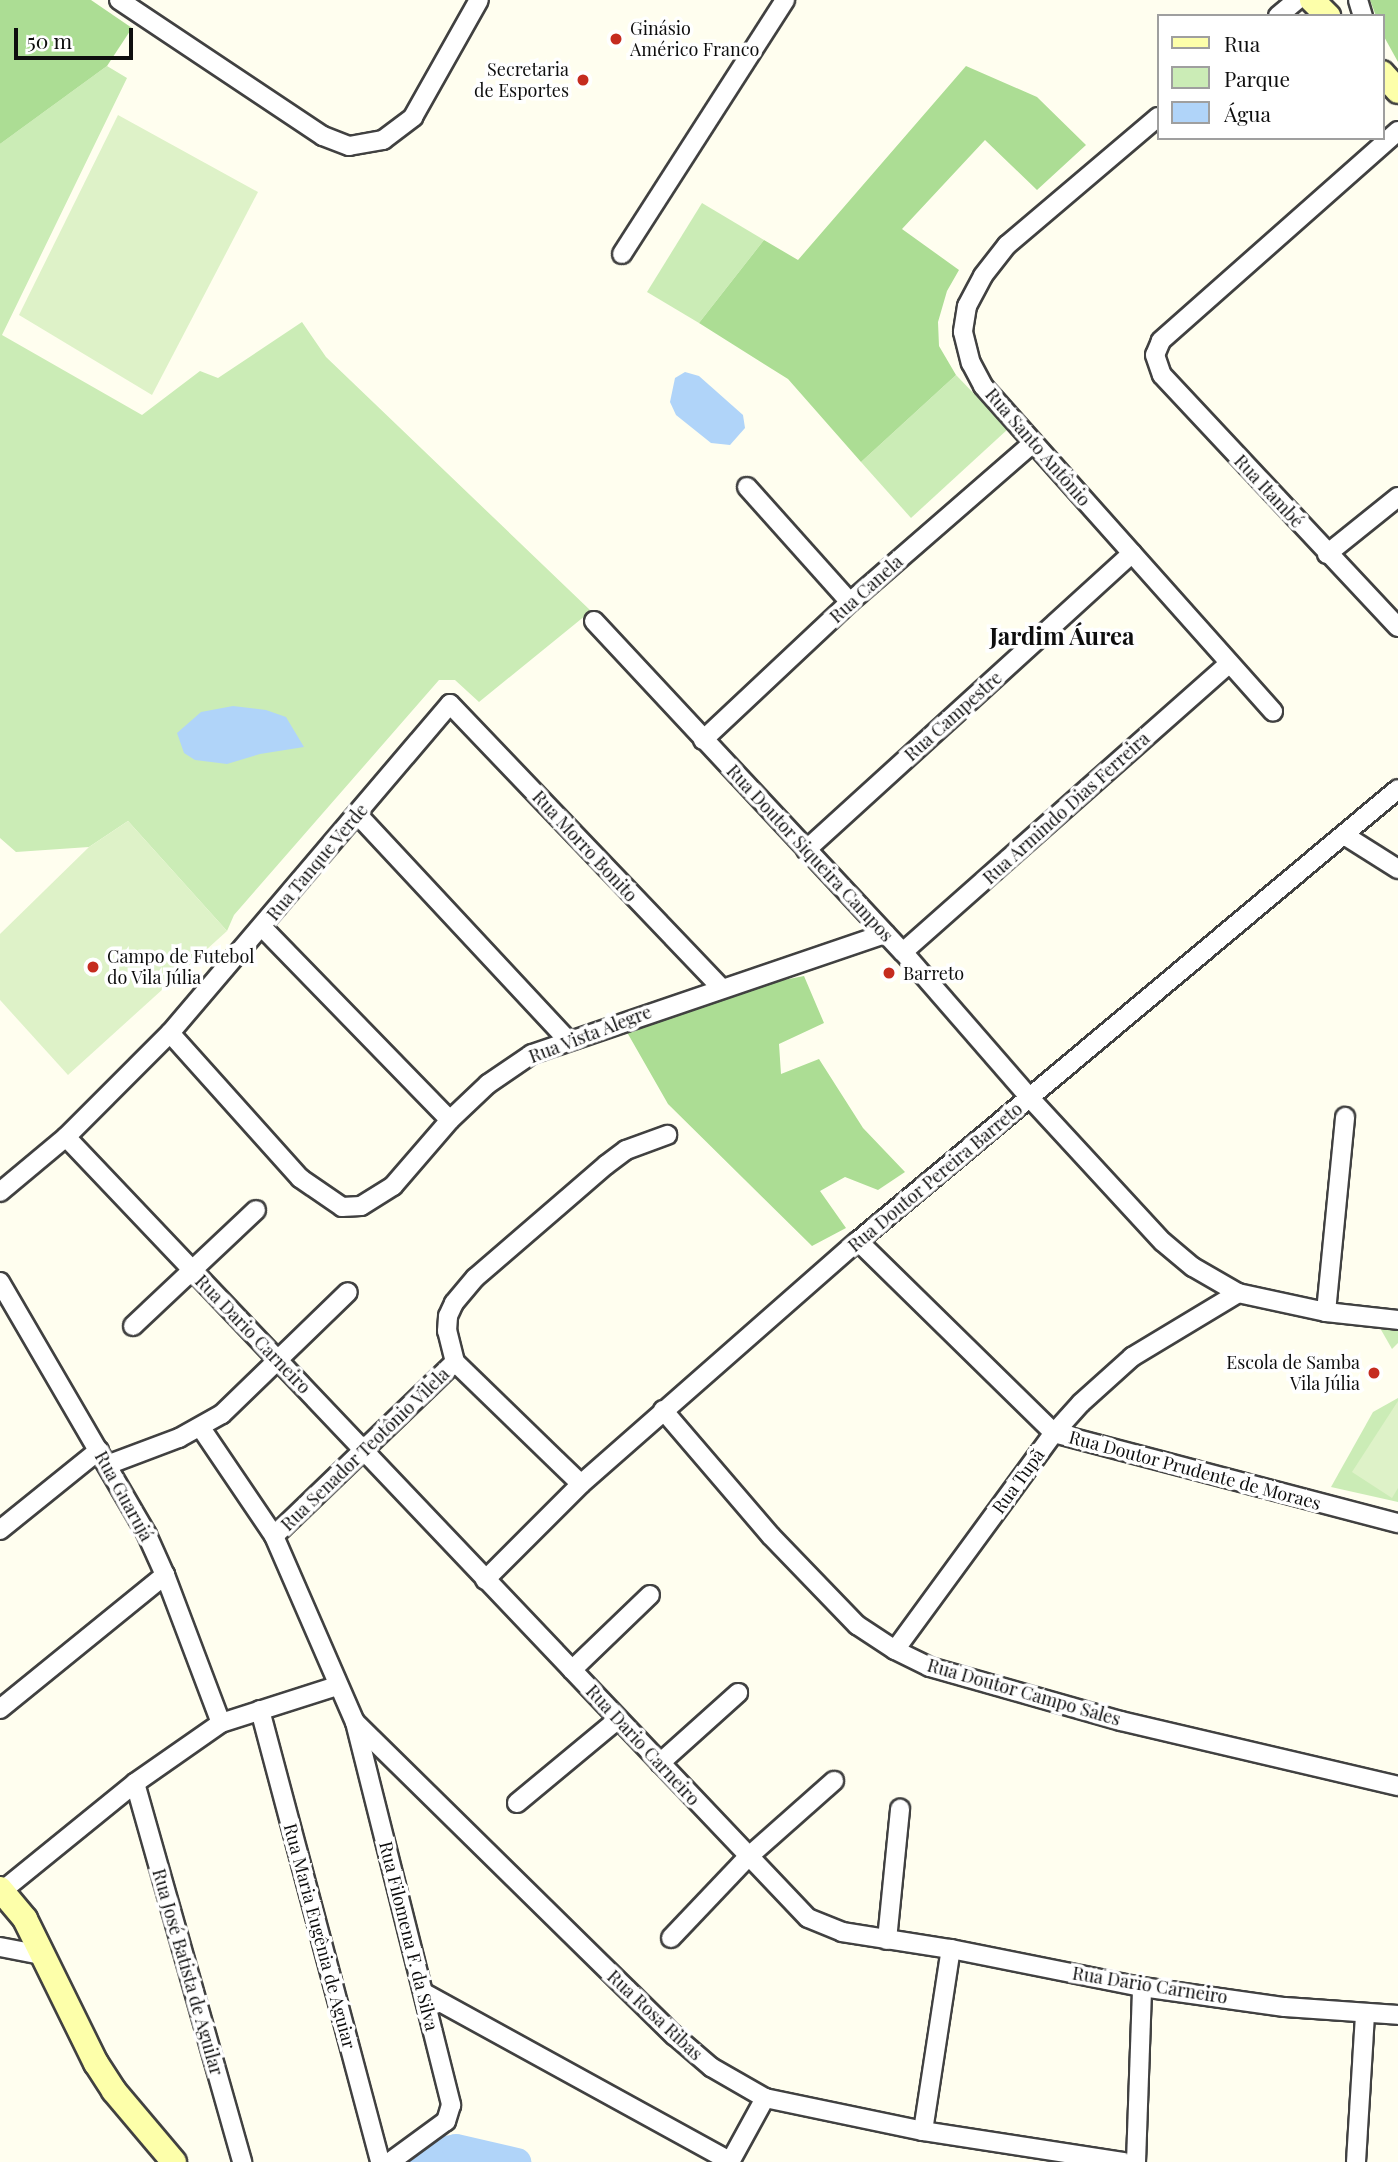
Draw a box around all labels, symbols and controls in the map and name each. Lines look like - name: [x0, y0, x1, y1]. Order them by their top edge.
- scale bar: [18, 14, 136, 58]
- legend: [1156, 14, 1384, 140]
- place label: Ginásio Américo Franco: [630, 18, 759, 60]
- text: 50 m: [27, 26, 72, 54]
- text: Rua: [1224, 29, 1260, 57]
- marker: Ginásio Américo Franco: [608, 31, 624, 47]
- place label: Secretaria de Esportes: [474, 59, 569, 102]
- text: Parque: [1224, 64, 1290, 92]
- marker: Secretaria de Esportes: [575, 72, 591, 88]
- text: Água: [1224, 99, 1271, 127]
- street label: Rua Santo Antônio: [981, 383, 1095, 511]
- street label: Rua Itambé: [1230, 450, 1308, 532]
- street label: Rua Canela: [825, 551, 907, 627]
- district label: Jardim Áurea: [989, 622, 1135, 650]
- street label: Rua Campestre: [900, 667, 1006, 765]
- street label: Rua Armindo Dias Ferreira: [978, 727, 1154, 889]
- street label: Rua Doutor Siqueira Campos: [722, 760, 898, 946]
- street label: Rua Morro Bonito: [528, 786, 642, 906]
- street label: Rua Tanque Verde: [261, 799, 373, 925]
- place label: Campo de Futebol do Vila Júlia: [107, 946, 254, 988]
- marker: Campo de Futebol do Vila Júlia: [85, 959, 101, 975]
- place label: Barreto: [903, 962, 964, 984]
- marker: Barreto: [881, 965, 897, 981]
- street label: Rua Vista Alegre: [525, 1000, 655, 1068]
- street label: Rua Doutor Pereira Barreto: [843, 1097, 1027, 1257]
- street label: Rua Dario Carneiro: [191, 1270, 315, 1398]
- place label: Escola de Samba Vila Júlia: [1226, 1352, 1360, 1394]
- street label: Rua Senador Teotônio Vilela: [276, 1362, 454, 1536]
- marker: Escola de Samba Vila Júlia: [1366, 1365, 1382, 1381]
- street label: Rua Doutor Prudente de Moraes: [1066, 1426, 1324, 1514]
- street label: Rua Tupã: [987, 1444, 1049, 1518]
- street label: Rua Guarujá: [90, 1447, 158, 1545]
- street label: Rua Doutor Campo Sales: [925, 1654, 1123, 1730]
- street label: Rua Dario Carneiro: [582, 1680, 704, 1810]
- street label: Rua Maria Eugênia de Aguiar: [279, 1820, 361, 2052]
- street label: Rua Filomena F. da Silva: [375, 1839, 443, 2033]
- street label: Rua José Batista de Aguilar: [148, 1866, 228, 2078]
- street label: Rua Dario Carneiro: [1071, 1962, 1229, 2008]
- street label: Rua Rosa Ribas: [603, 1965, 707, 2065]

